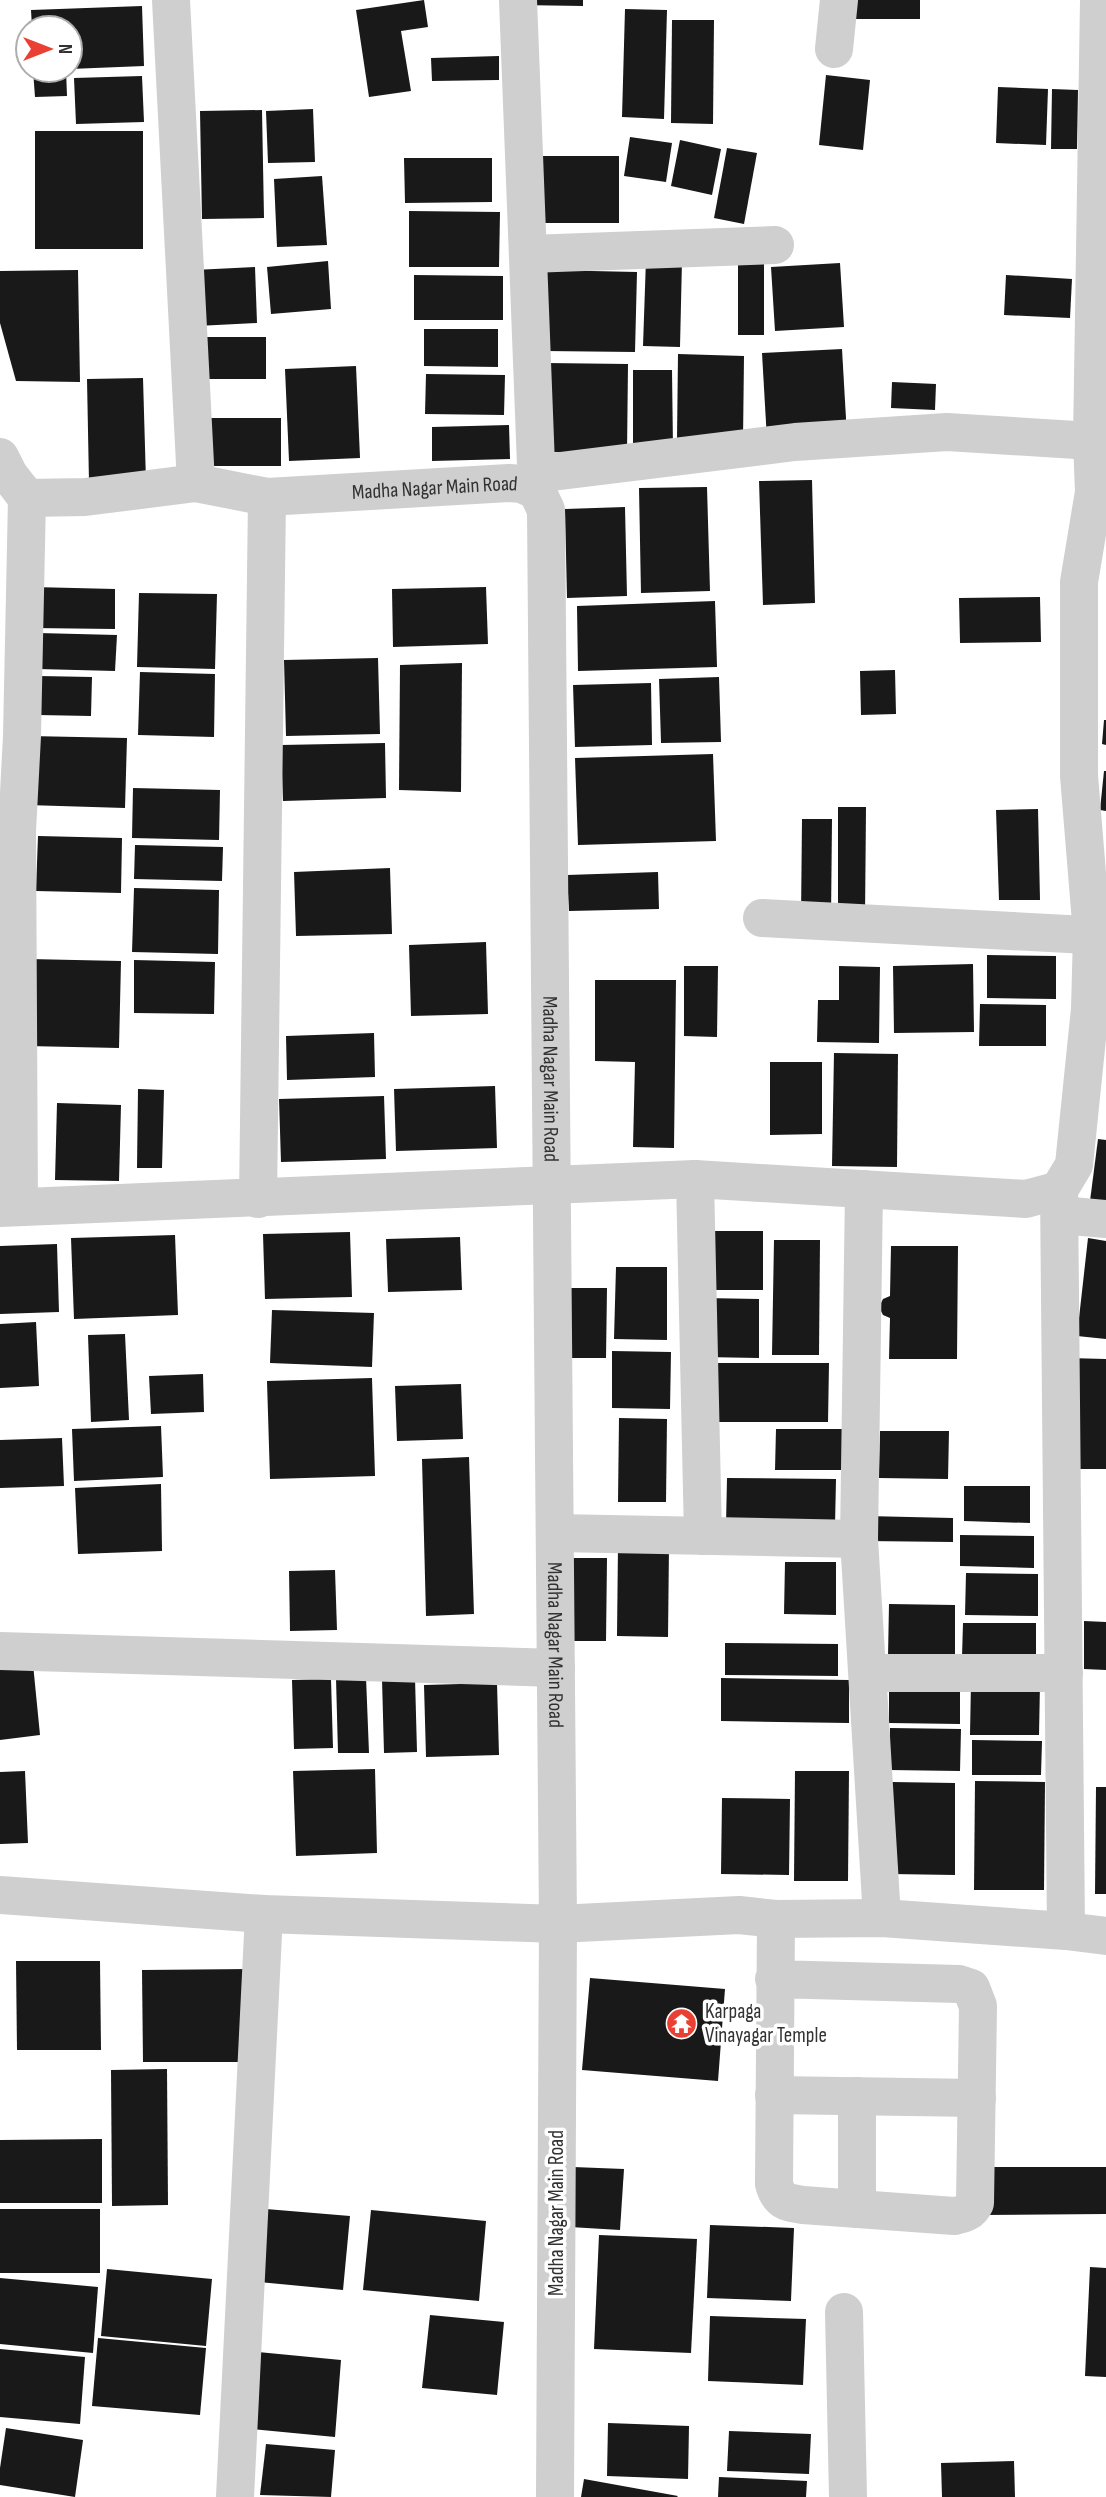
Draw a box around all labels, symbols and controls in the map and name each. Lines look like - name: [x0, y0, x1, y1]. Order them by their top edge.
- north arrow: [14, 14, 84, 84]
- text: N: [53, 44, 76, 54]
- street label: Madha Nagar Main Road: [351, 471, 518, 505]
- street label: Madha Nagar Main Road: [537, 996, 564, 1162]
- street label: Madha Nagar Main Road: [542, 1562, 568, 1728]
- place label: Karpaga Vinayagar Temple: [705, 1999, 827, 2048]
- temple icon: Karpaga Vinayagar Temple: [665, 2006, 699, 2040]
- street label: Madha Nagar Main Road: [544, 2130, 569, 2296]

